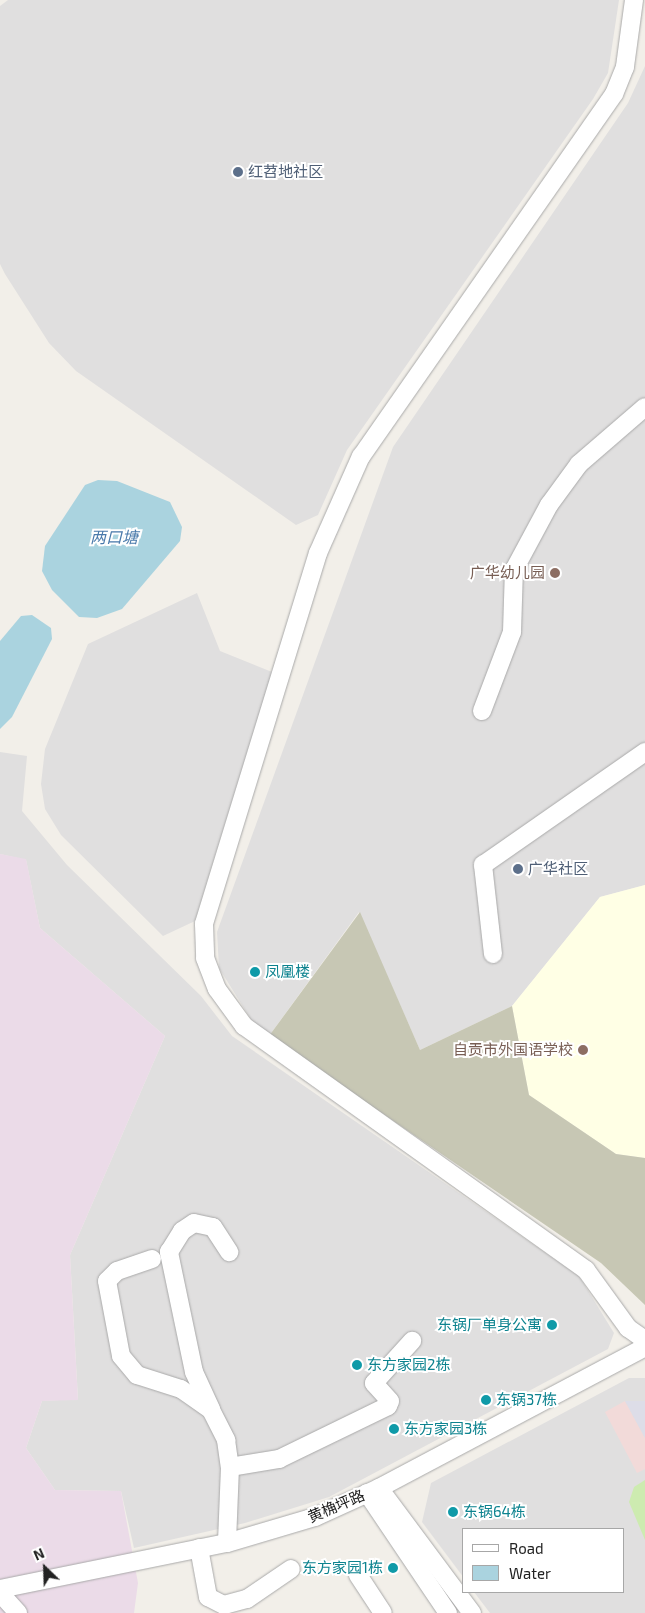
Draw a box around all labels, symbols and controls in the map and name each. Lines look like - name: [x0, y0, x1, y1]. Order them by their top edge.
- place label: 红苕地社区: [248, 163, 323, 181]
- marker: 红苕地社区: [232, 166, 244, 178]
- water label: 两口塘: [90, 527, 138, 547]
- place label: 广华幼儿园: [470, 564, 545, 582]
- marker: 广华幼儿园: [549, 567, 561, 579]
- place label: 广华社区: [528, 860, 588, 878]
- marker: 广华社区: [512, 863, 524, 875]
- place label: 凤凰楼: [265, 963, 310, 981]
- marker: 凤凰楼: [249, 966, 261, 978]
- place label: 自贡市外国语学校: [453, 1041, 573, 1059]
- marker: 自贡市外国语学校: [577, 1044, 589, 1056]
- place label: 东锅厂单身公寓: [437, 1316, 542, 1334]
- marker: 东锅厂单身公寓: [546, 1319, 558, 1331]
- place label: 东方家园2栋: [367, 1356, 450, 1374]
- marker: 东方家园2栋: [351, 1359, 363, 1371]
- place label: 东锅37栋: [496, 1391, 557, 1409]
- marker: 东锅37栋: [480, 1394, 492, 1406]
- place label: 东方家园3栋: [404, 1420, 487, 1438]
- marker: 东方家园3栋: [388, 1423, 400, 1435]
- street label: 黄桷坪路: [305, 1486, 367, 1526]
- place label: 东锅64栋: [463, 1503, 526, 1521]
- marker: 东锅64栋: [447, 1506, 459, 1518]
- legend: [462, 1528, 625, 1593]
- text: Road: [509, 1539, 544, 1557]
- north arrow: [20, 1543, 70, 1593]
- text: N: [31, 1544, 47, 1564]
- place label: 东方家园1栋: [302, 1559, 383, 1577]
- marker: 东方家园1栋: [387, 1562, 399, 1574]
- text: Water: [509, 1564, 551, 1582]

